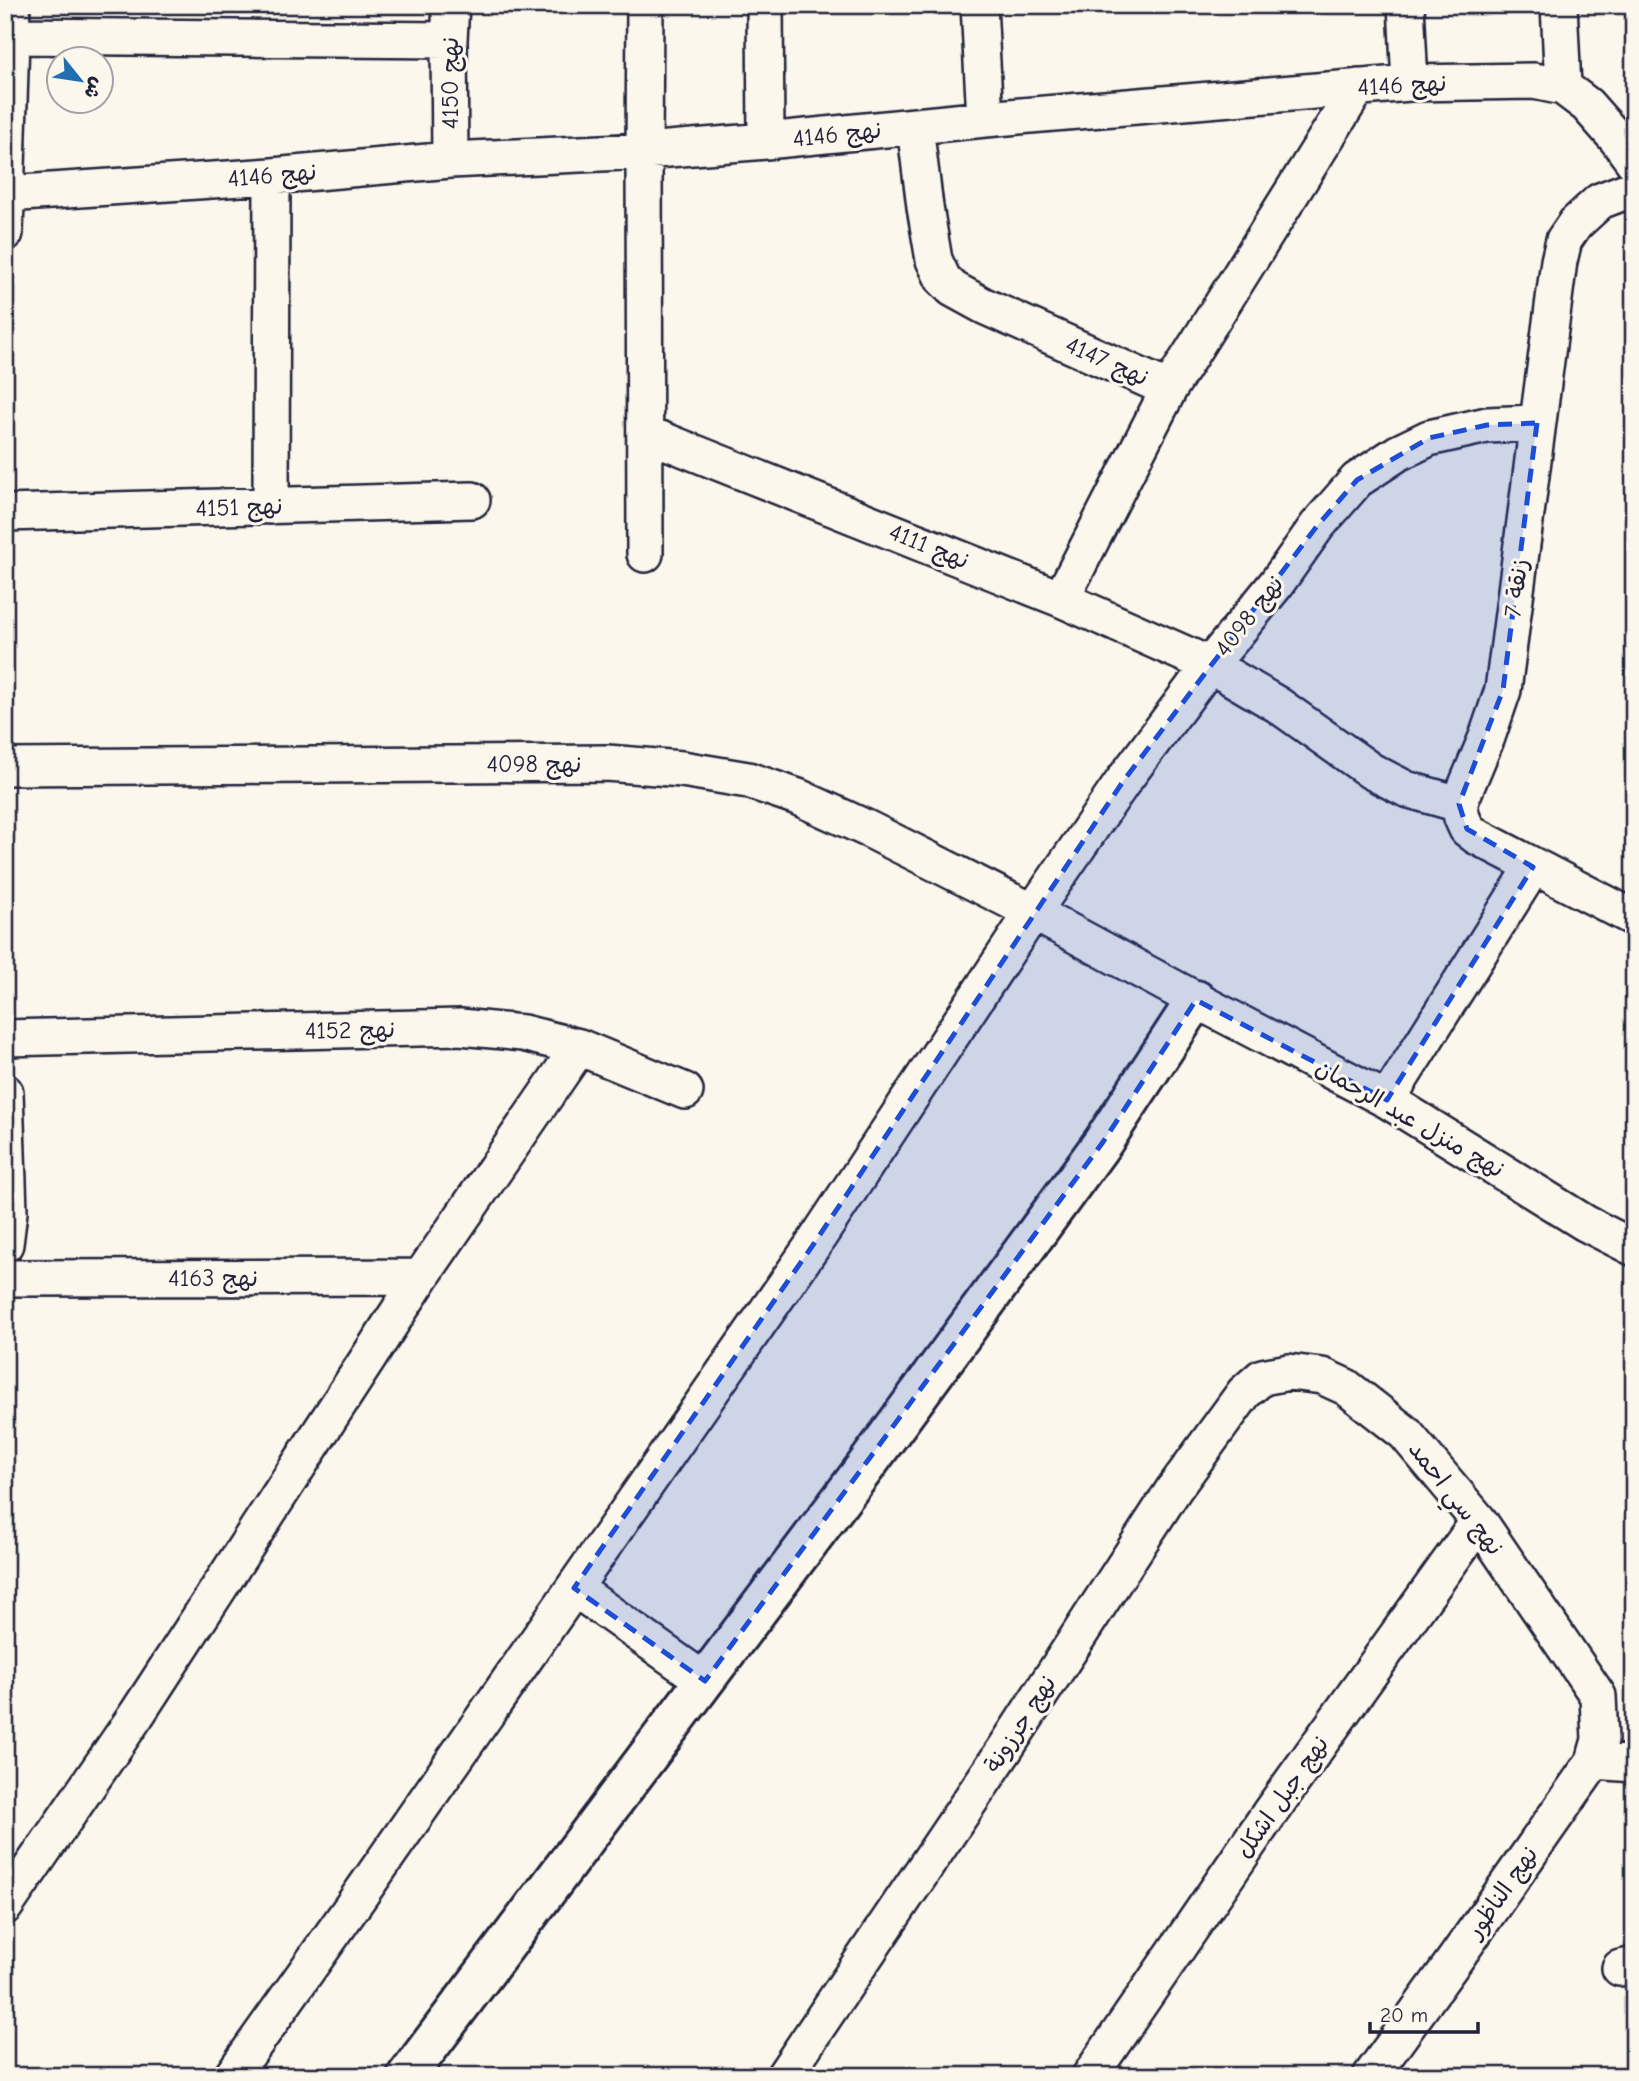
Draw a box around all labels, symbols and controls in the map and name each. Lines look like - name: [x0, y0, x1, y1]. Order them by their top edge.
- street label: نهج 4150: [436, 37, 466, 129]
- north arrow: [46, 46, 116, 116]
- street label: نهج 4146: [1357, 69, 1447, 103]
- text: ش: [79, 73, 109, 103]
- street label: نهج 4146: [791, 115, 883, 155]
- street label: نهج 4146: [226, 157, 318, 195]
- street label: نهج 4147: [1060, 330, 1153, 393]
- street label: نهج 4151: [195, 491, 283, 525]
- street label: نهج 4111: [884, 517, 973, 577]
- street label: زنقة 7: [1499, 557, 1533, 619]
- street label: نهج 4098: [1209, 570, 1291, 663]
- street label: نهج 4098: [486, 750, 582, 780]
- street label: نهج 4152: [305, 1015, 395, 1047]
- street label: نهج منزل عبد الرحمان: [1310, 1053, 1509, 1185]
- street label: نهج 4163: [168, 1264, 258, 1294]
- street label: نهج سي احمد: [1397, 1435, 1509, 1565]
- street label: نهج جرزونة: [978, 1670, 1063, 1779]
- street label: نهج جبل اشكل: [1230, 1730, 1336, 1865]
- street label: نهج الناظور: [1459, 1841, 1545, 1946]
- scale bar: [1370, 1990, 1478, 2034]
- text: 20 m: [1380, 2003, 1428, 2027]

